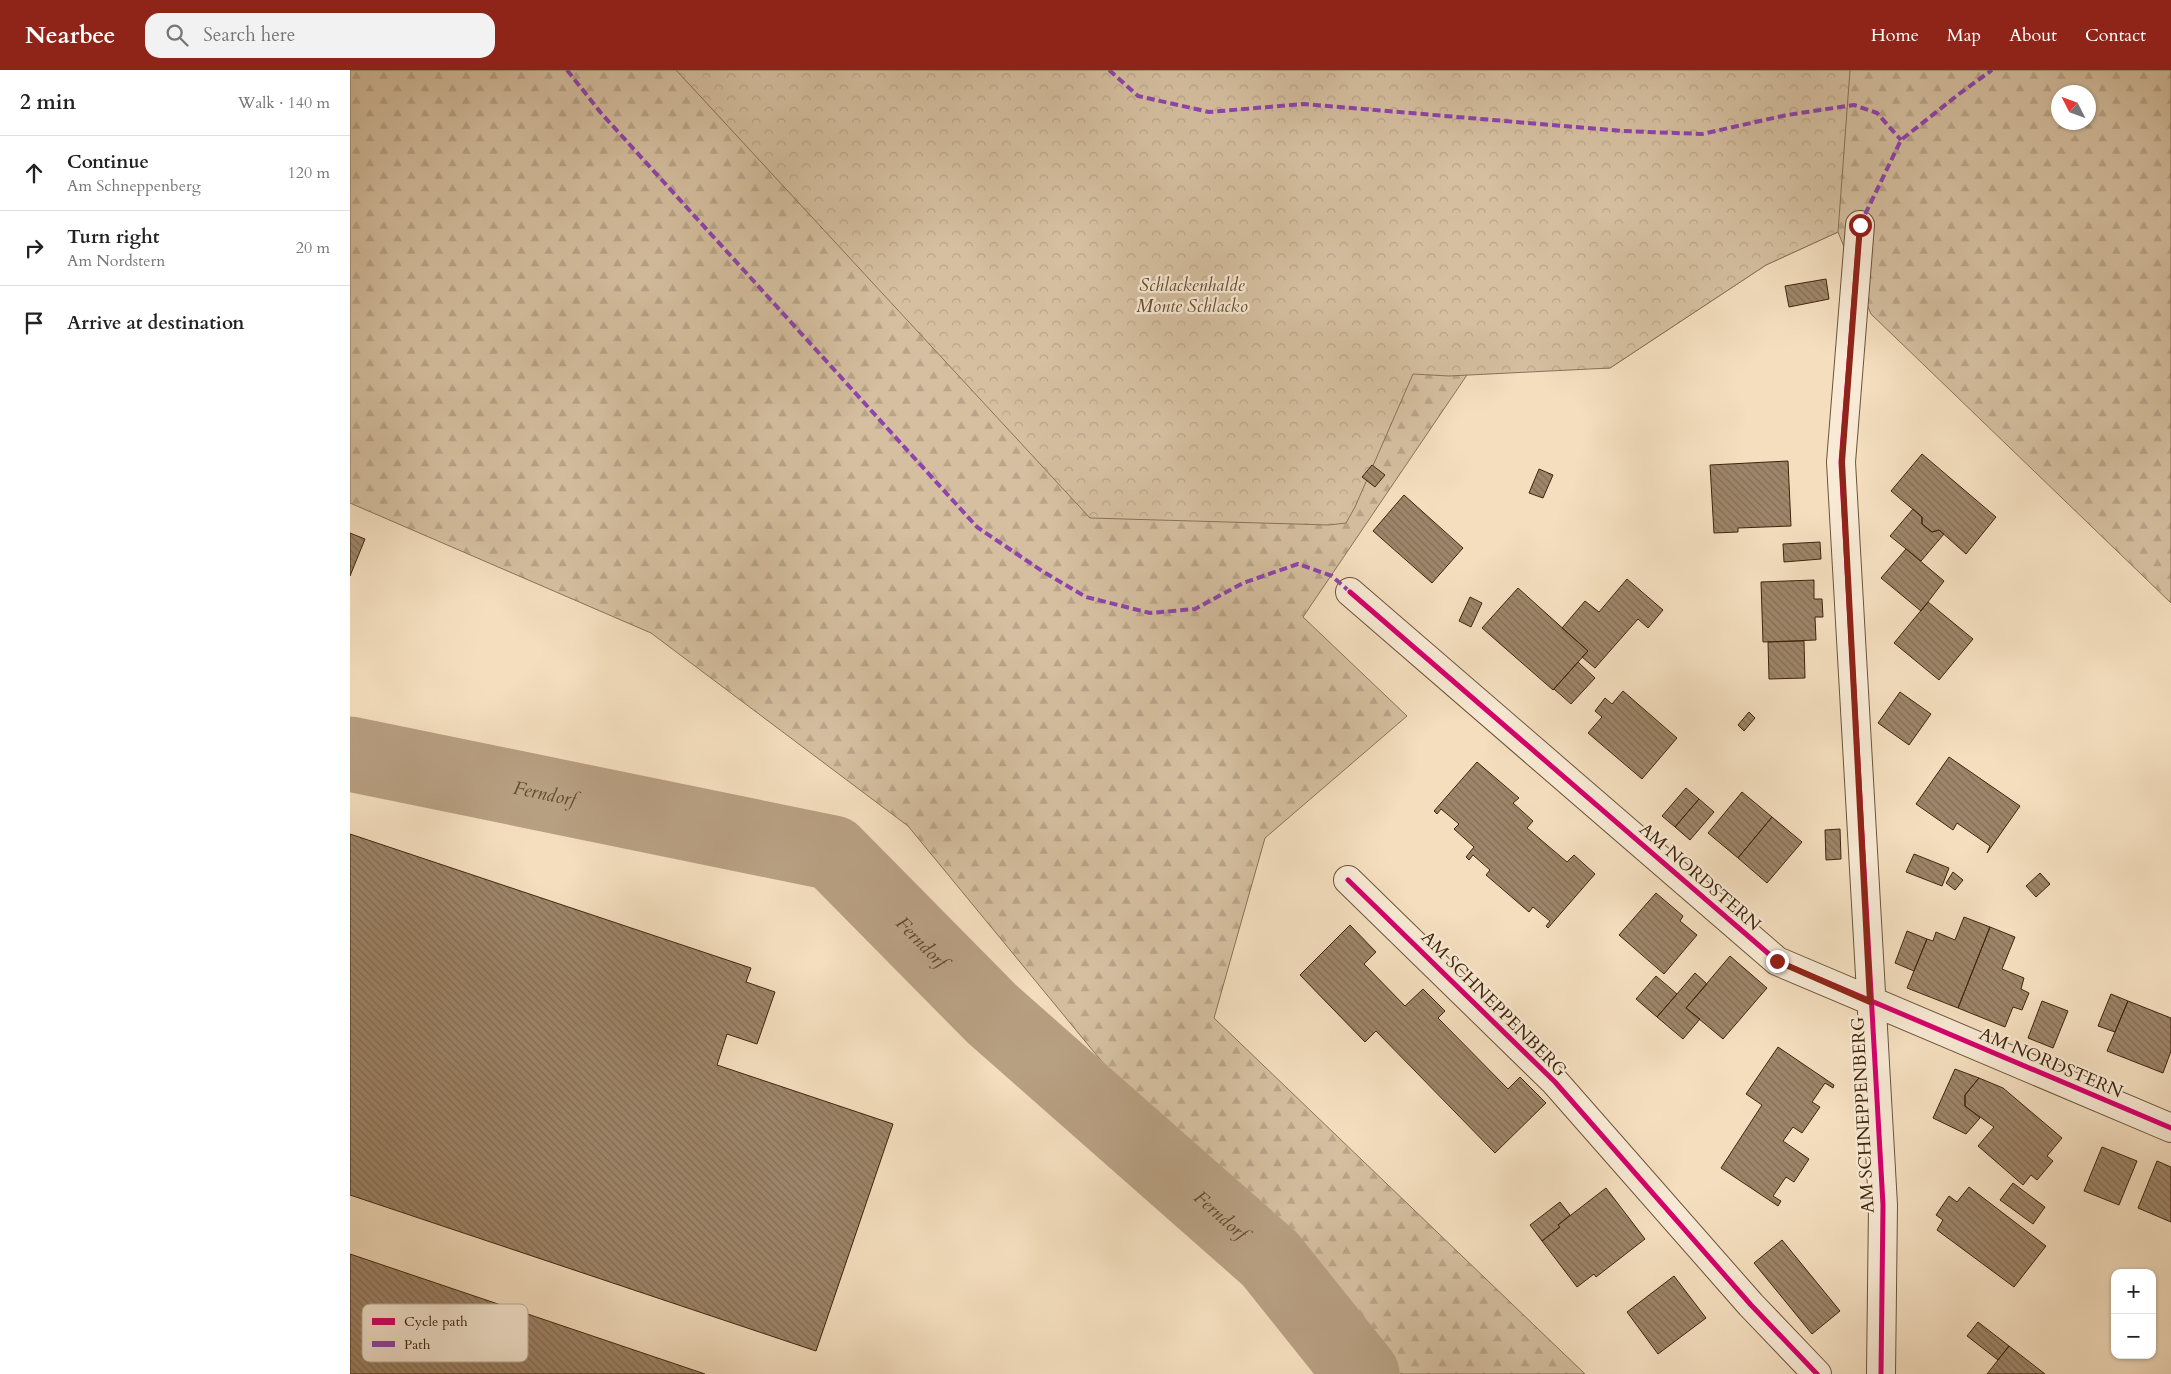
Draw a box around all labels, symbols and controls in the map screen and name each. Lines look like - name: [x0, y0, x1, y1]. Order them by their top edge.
- search box: [145, 13, 495, 58]
- text: Nearbee: [25, 19, 115, 52]
- icon: search: [163, 21, 191, 49]
- text: Search here: [203, 22, 295, 48]
- text: Home: [1871, 23, 1919, 48]
- text: Map: [1947, 23, 1981, 48]
- text: About: [2009, 23, 2057, 48]
- text: Contact: [2085, 23, 2146, 48]
- north arrow: [2051, 85, 2096, 130]
- text: 2 min: [20, 88, 76, 117]
- text: Walk · 140 m: [238, 92, 330, 114]
- text: Continue: [67, 149, 149, 175]
- icon: ahead: [20, 159, 48, 187]
- text: 120 m: [288, 162, 330, 184]
- text: Am Schneppenberg: [67, 175, 201, 197]
- route start: [1849, 214, 1872, 237]
- text: Turn right: [67, 224, 159, 250]
- icon: right: [20, 234, 48, 262]
- text: 20 m: [296, 237, 330, 259]
- text: Am Nordstern: [67, 250, 165, 272]
- park label: Schlackenhalde Monte Schlacko: [1136, 273, 1248, 319]
- icon: arrive: [20, 309, 48, 337]
- text: Arrive at destination: [67, 310, 244, 336]
- water label: Ferndorf: [511, 775, 583, 814]
- street label: AM NORDSTERN: [1634, 817, 1767, 937]
- water label: Ferndorf: [890, 911, 956, 977]
- street label: AM SCHNEPPENBERG: [1416, 926, 1572, 1082]
- route end: [1766, 950, 1789, 973]
- street label: AM SCHNEPPENBERG: [1845, 1016, 1881, 1214]
- street label: AM NORDSTERN: [1975, 1021, 2127, 1105]
- water label: Ferndorf: [1188, 1185, 1256, 1249]
- map controls: [2111, 1269, 2156, 1359]
- button: +: [2111, 1269, 2156, 1314]
- legend: [362, 1304, 528, 1362]
- text: Cycle path: [404, 1312, 468, 1331]
- button: −: [2111, 1314, 2156, 1359]
- text: Path: [404, 1335, 431, 1354]

